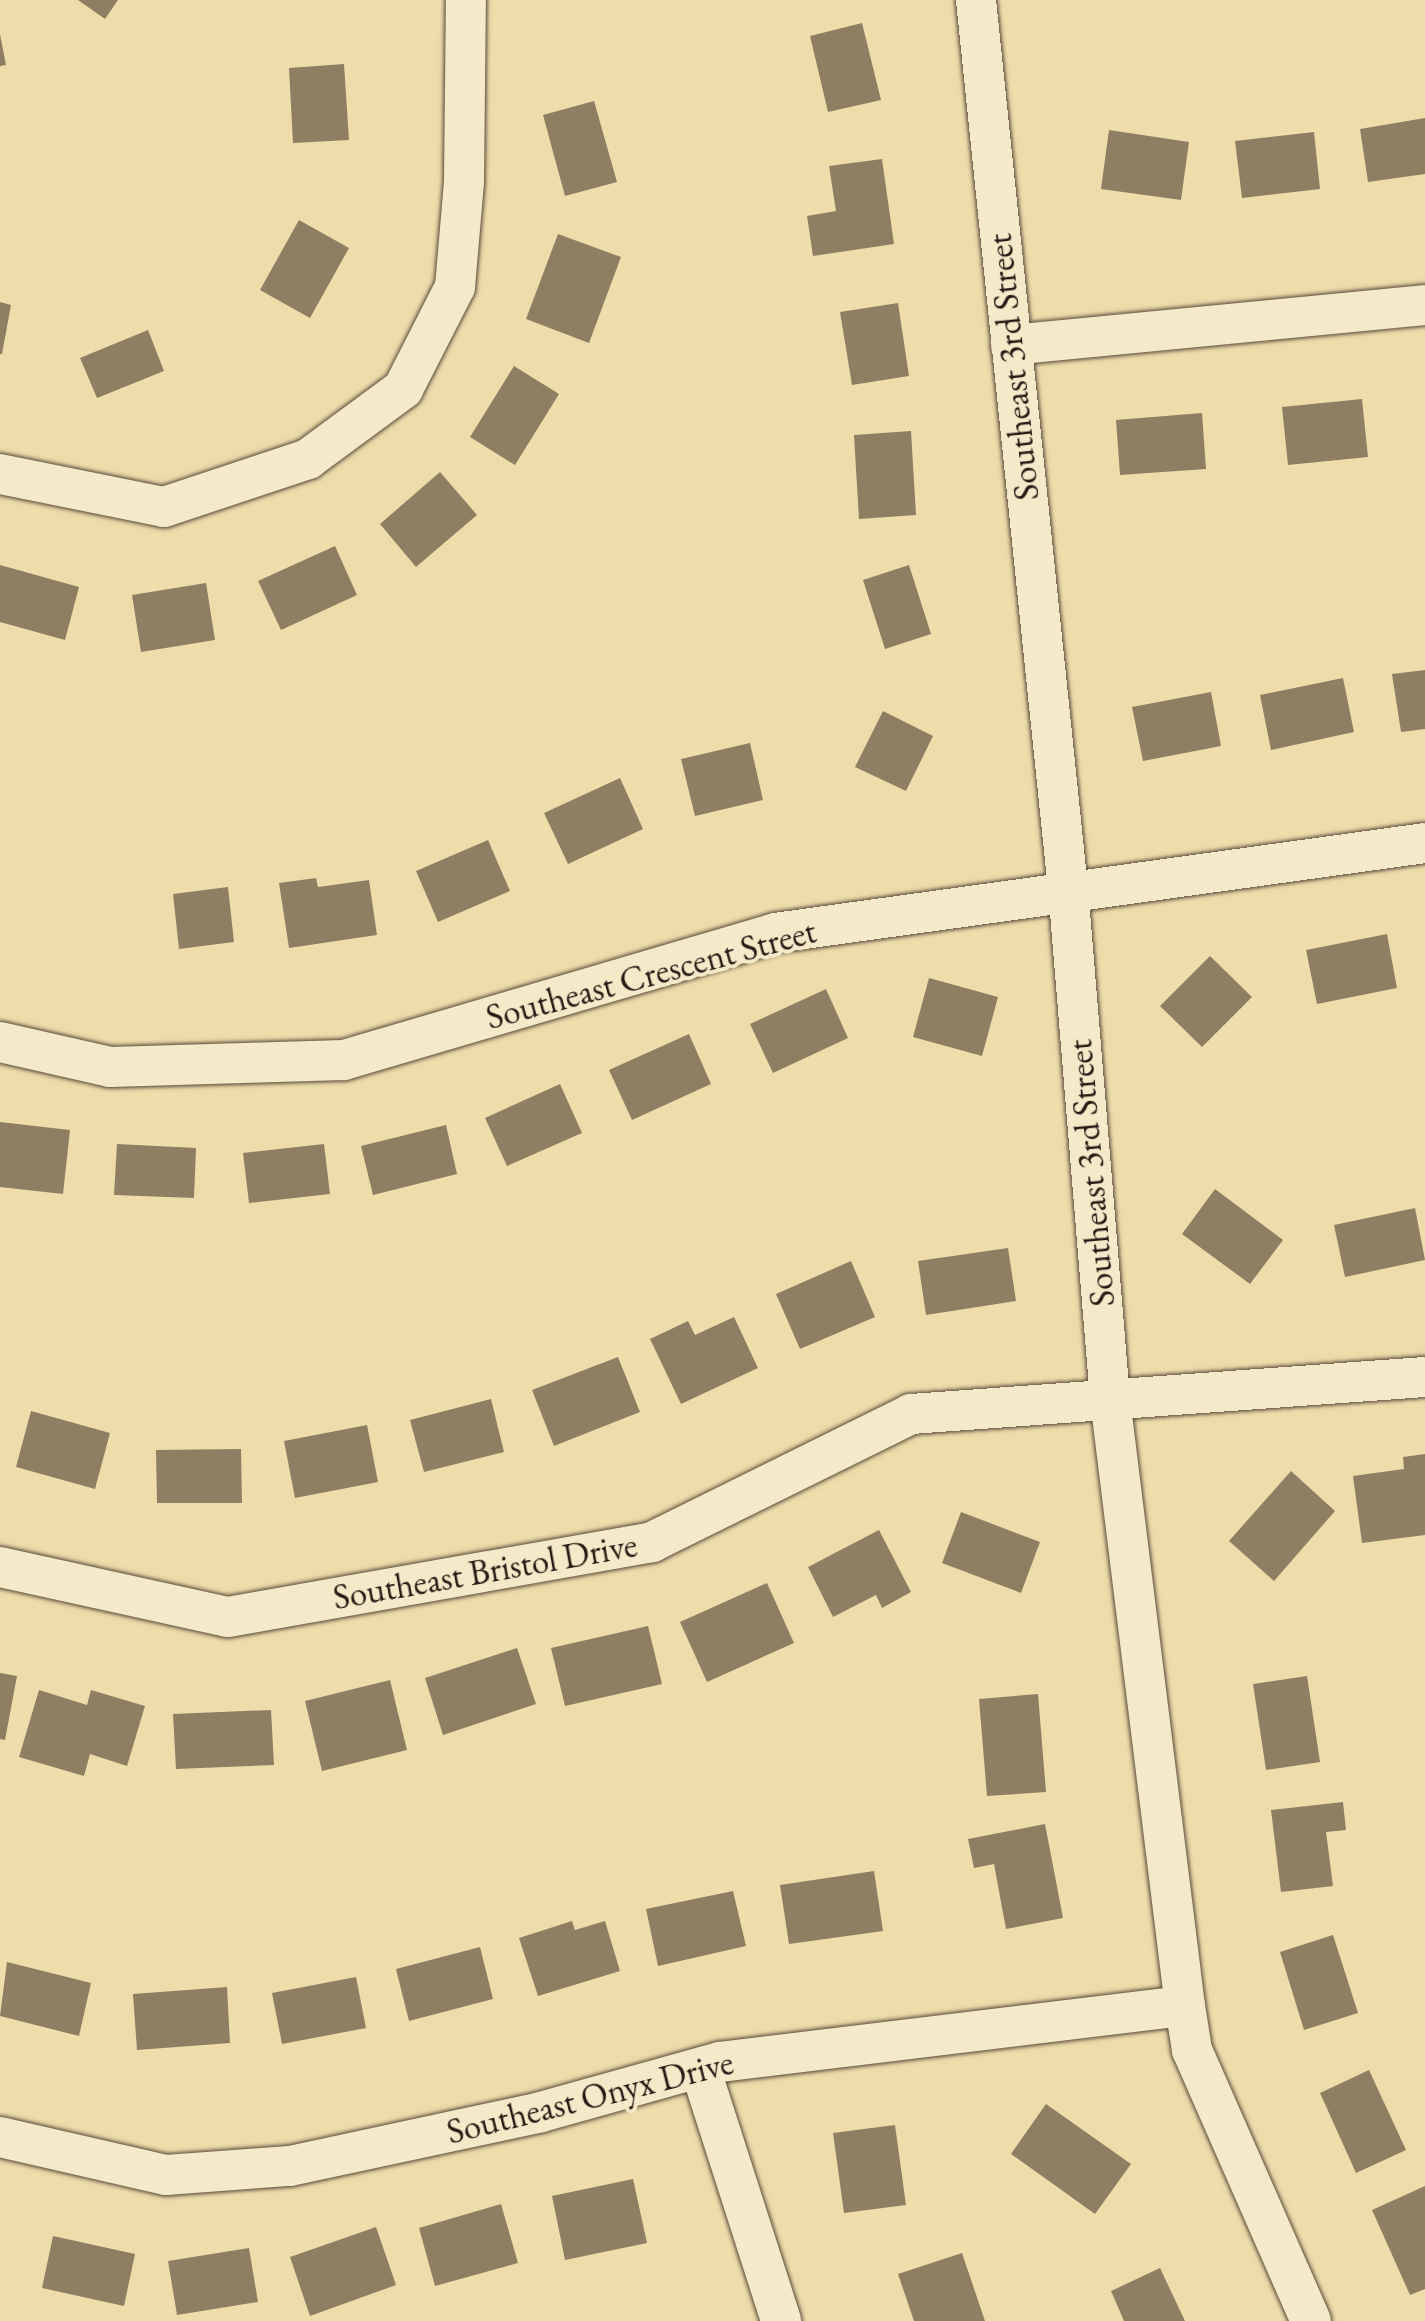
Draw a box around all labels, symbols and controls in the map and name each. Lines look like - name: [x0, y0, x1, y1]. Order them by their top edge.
- street label: Southeast 3rd Street: [978, 232, 1048, 502]
- street label: Southeast Crescent Street: [481, 910, 821, 1038]
- street label: Southeast 3rd Street: [1058, 1038, 1124, 1308]
- street label: Southeast Bristol Drive: [330, 1524, 640, 1618]
- street label: Southeast Onyx Drive: [442, 2041, 738, 2153]

